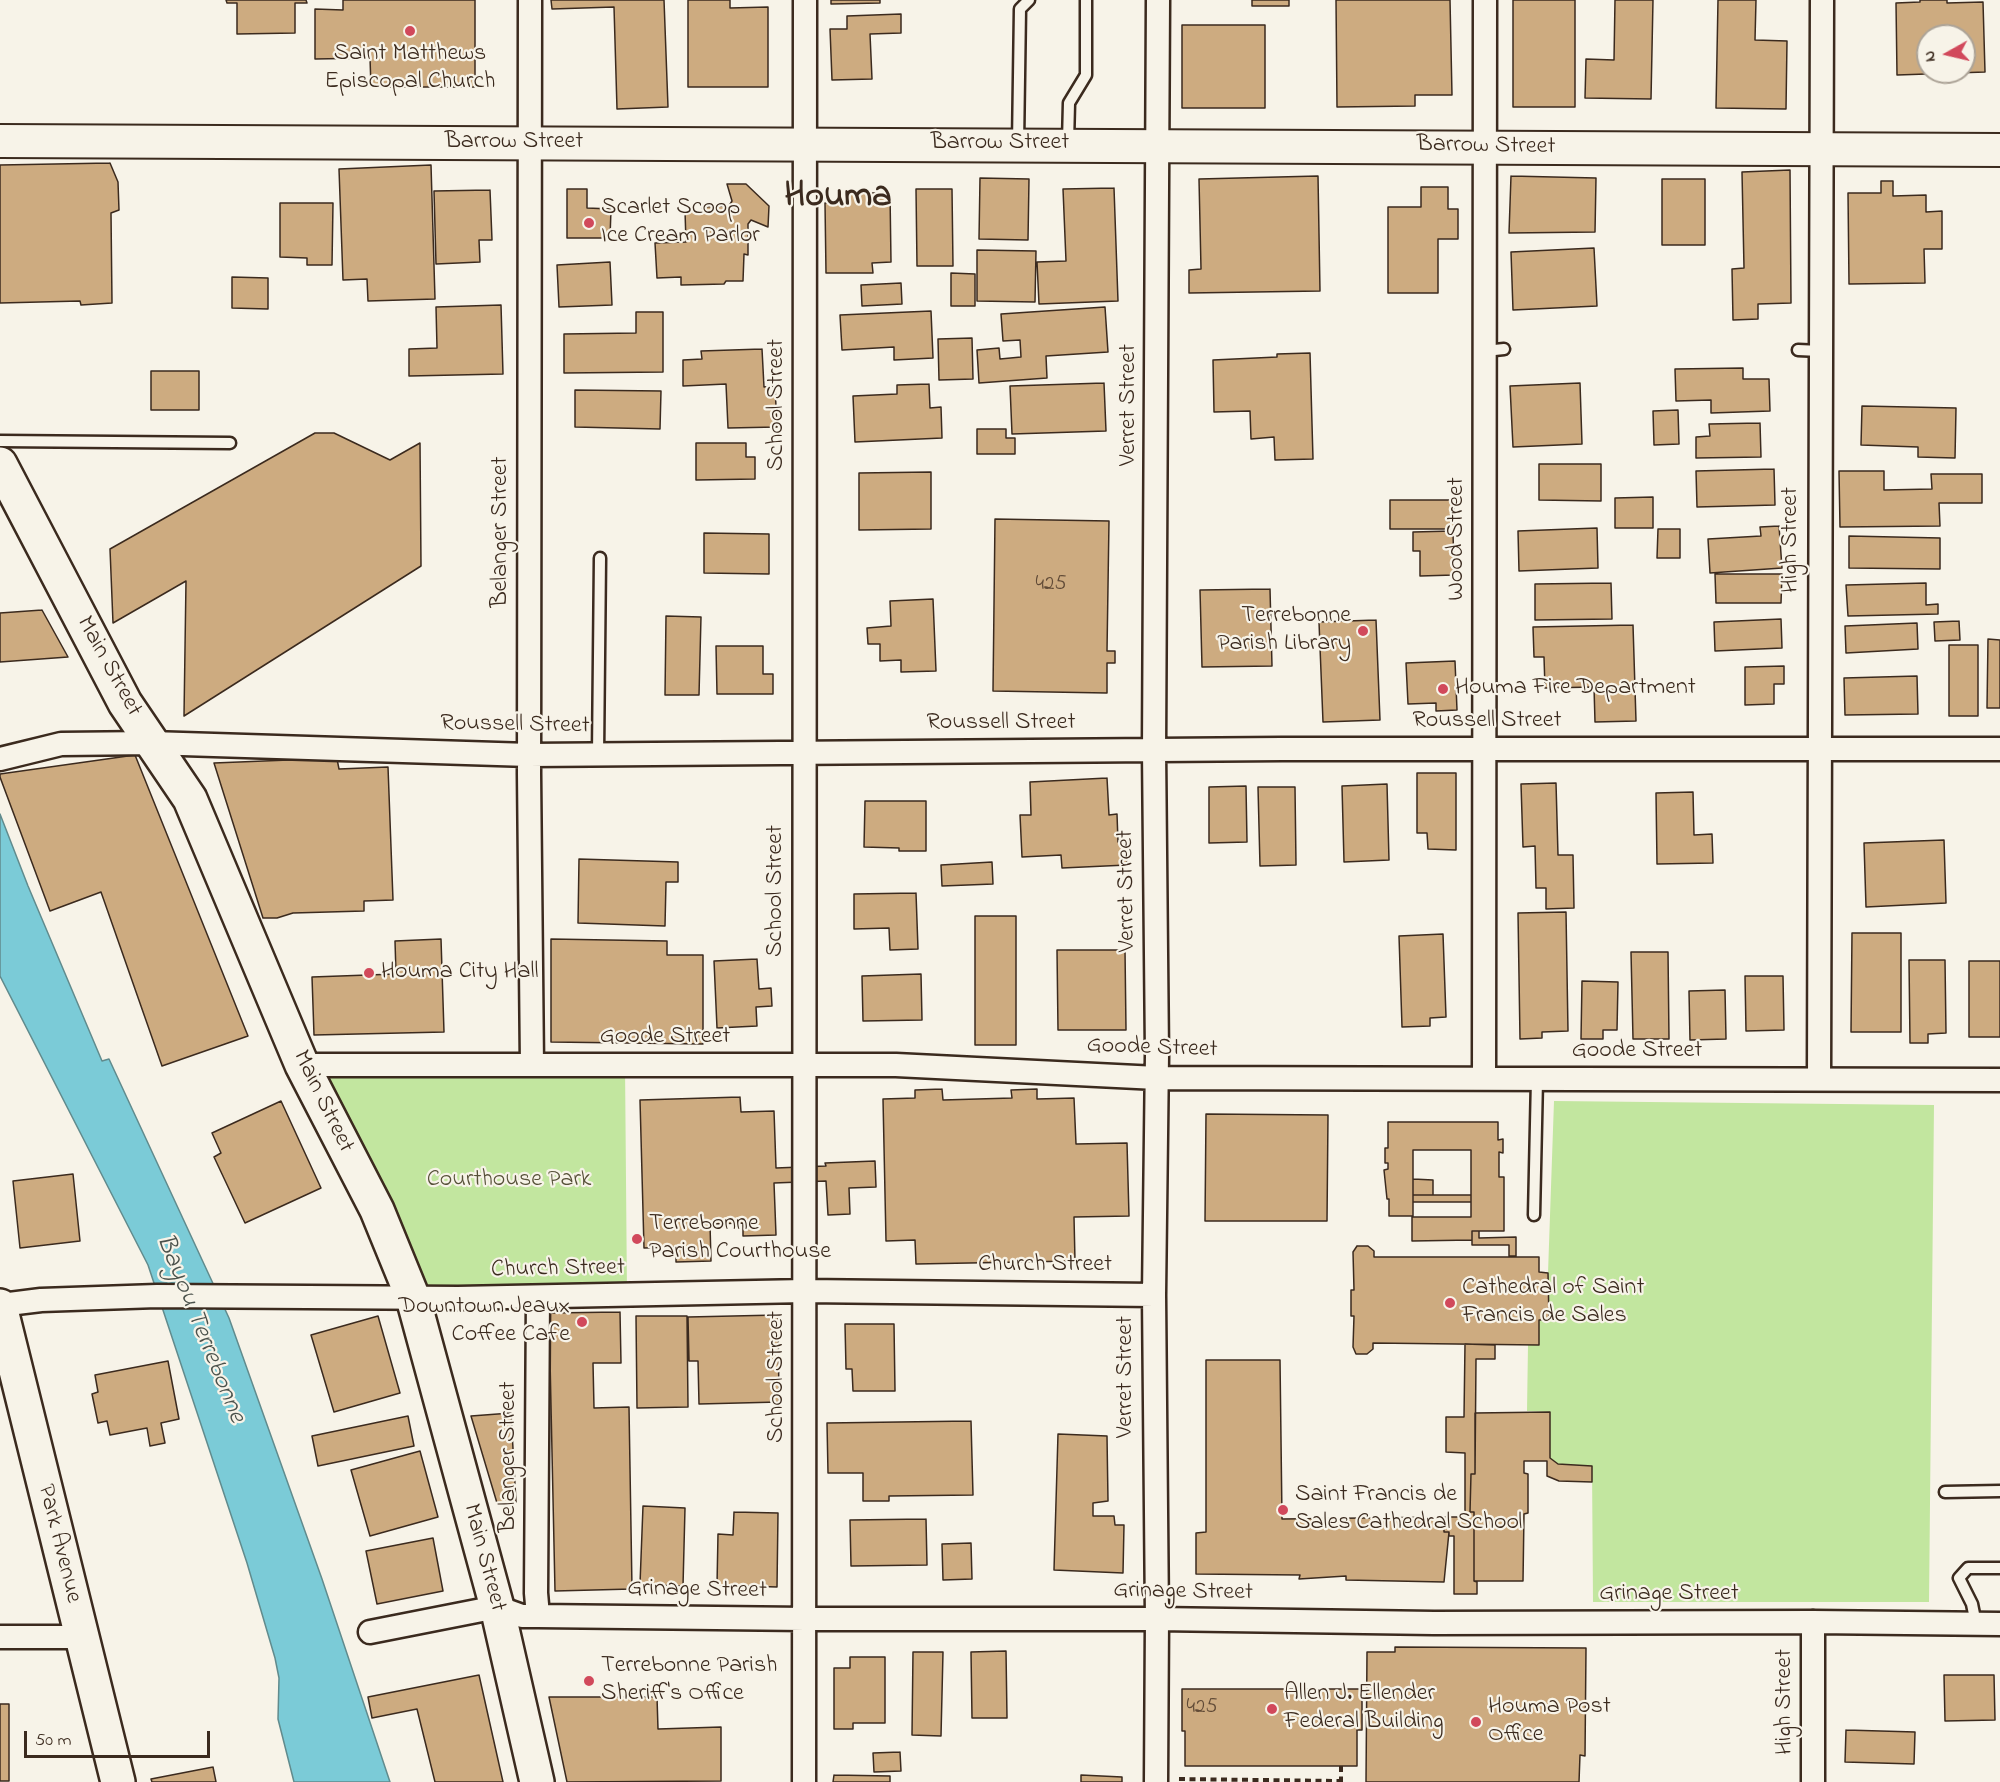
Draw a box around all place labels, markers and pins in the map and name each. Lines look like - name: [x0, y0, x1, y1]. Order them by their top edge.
- marker: Saint Matthews Episcopal Church: [403, 24, 417, 38]
- place label: Saint Matthews Episcopal Church: [324, 41, 496, 97]
- place label: Scarlet Scoop Ice Cream Parlor: [601, 195, 760, 251]
- marker: Scarlet Scoop Ice Cream Parlor: [582, 216, 596, 230]
- place label: Terrebonne Parish Library: [1217, 603, 1351, 659]
- marker: Terrebonne Parish Library: [1356, 624, 1370, 638]
- place label: Houma Fire Department: [1455, 675, 1696, 703]
- marker: Houma Fire Department: [1436, 682, 1450, 696]
- place label: Houma City Hall: [381, 959, 539, 987]
- marker: Houma City Hall: [362, 966, 376, 980]
- place label: Terrebonne Parish Courthouse: [649, 1211, 831, 1267]
- marker: Terrebonne Parish Courthouse: [630, 1232, 644, 1246]
- place label: Cathedral of Saint Francis de Sales: [1462, 1275, 1644, 1331]
- place label: Downtown Jeaux Coffee Cafe: [398, 1294, 570, 1350]
- marker: Cathedral of Saint Francis de Sales: [1443, 1296, 1457, 1310]
- marker: Downtown Jeaux Coffee Cafe: [575, 1315, 589, 1329]
- place label: Saint Francis de Sales Cathedral School: [1295, 1482, 1522, 1538]
- marker: Saint Francis de Sales Cathedral School: [1276, 1503, 1290, 1517]
- place label: Terrebonne Parish Sheriff's Office: [601, 1653, 777, 1709]
- marker: Terrebonne Parish Sheriff's Office: [582, 1674, 596, 1688]
- place label: Allen J. Ellender Federal Building: [1284, 1681, 1444, 1737]
- place label: Houma Post Office: [1488, 1694, 1611, 1750]
- marker: Allen J. Ellender Federal Building: [1265, 1702, 1279, 1716]
- marker: Houma Post Office: [1469, 1715, 1483, 1729]

